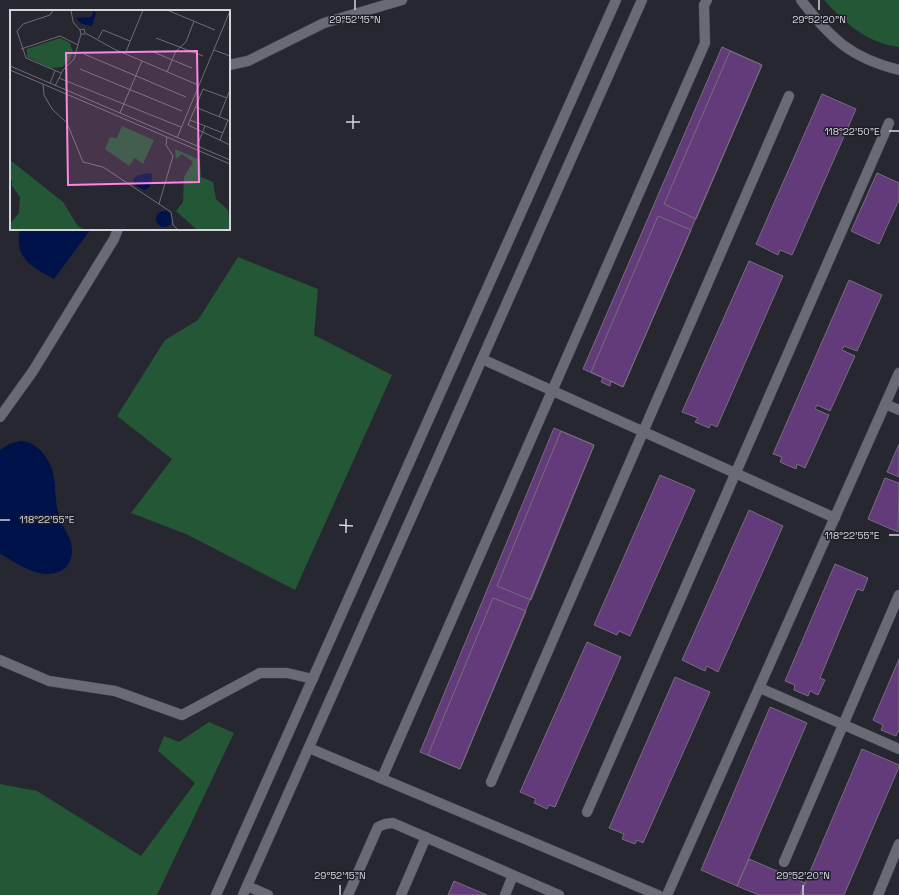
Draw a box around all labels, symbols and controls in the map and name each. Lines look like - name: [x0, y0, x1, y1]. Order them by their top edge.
- inset map: [10, 10, 230, 230]
- text: 29°52'15"N: [329, 13, 381, 26]
- text: 29°52'20"N: [792, 13, 846, 26]
- text: 118°22'50"E: [824, 125, 880, 138]
- text: 118°22'55"E: [20, 513, 75, 526]
- text: 118°22'55"E: [825, 529, 880, 542]
- text: 29°52'15"N: [314, 869, 366, 882]
- text: 29°52'20"N: [776, 869, 830, 882]

